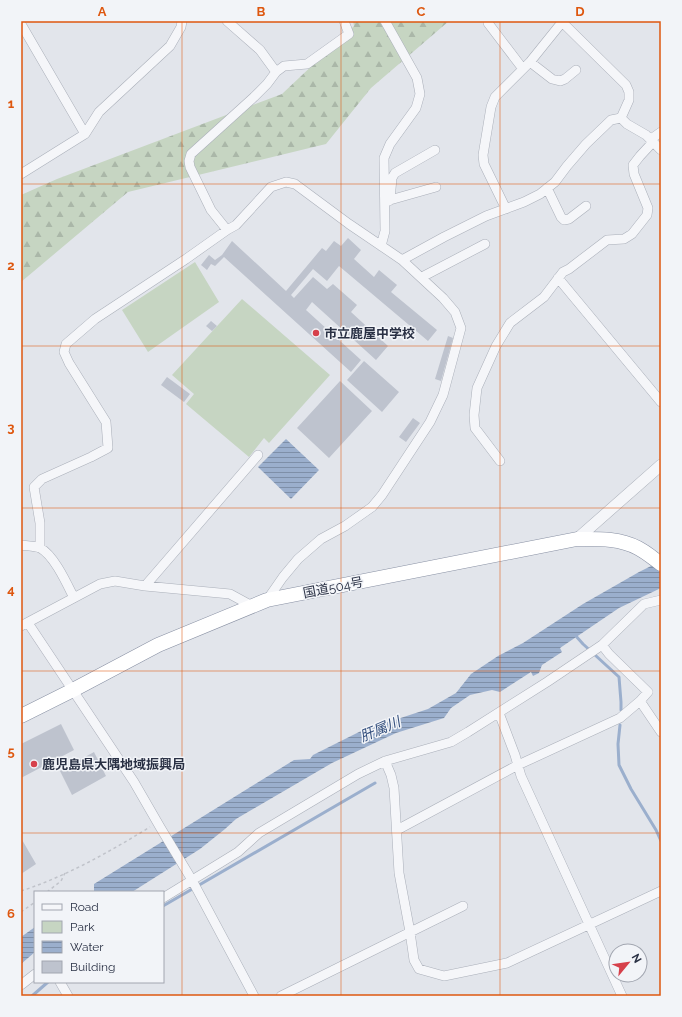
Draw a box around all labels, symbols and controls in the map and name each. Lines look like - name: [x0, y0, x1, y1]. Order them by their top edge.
- text: A: [98, 4, 107, 19]
- text: B: [257, 4, 266, 19]
- text: C: [417, 4, 426, 19]
- text: D: [575, 4, 585, 19]
- text: 1: [8, 96, 15, 111]
- text: 2: [7, 258, 15, 273]
- place label: 市立鹿屋中学校: [324, 326, 415, 341]
- marker: 市立鹿屋中学校: [311, 328, 321, 338]
- text: 3: [7, 420, 15, 435]
- street label: 国道504号: [302, 574, 365, 601]
- text: 4: [7, 582, 15, 597]
- water label: 肝属川: [358, 713, 404, 745]
- text: 5: [7, 744, 15, 759]
- place label: 鹿児島県大隅地域振興局: [42, 757, 185, 772]
- marker: 鹿児島県大隅地域振興局: [29, 759, 39, 769]
- legend: [34, 891, 164, 983]
- text: Road: [70, 900, 99, 914]
- text: 6: [7, 906, 15, 921]
- text: Park: [70, 920, 95, 934]
- text: Water: [70, 940, 104, 954]
- north arrow: [608, 943, 648, 983]
- text: N: [629, 952, 644, 965]
- text: Building: [70, 960, 116, 974]

